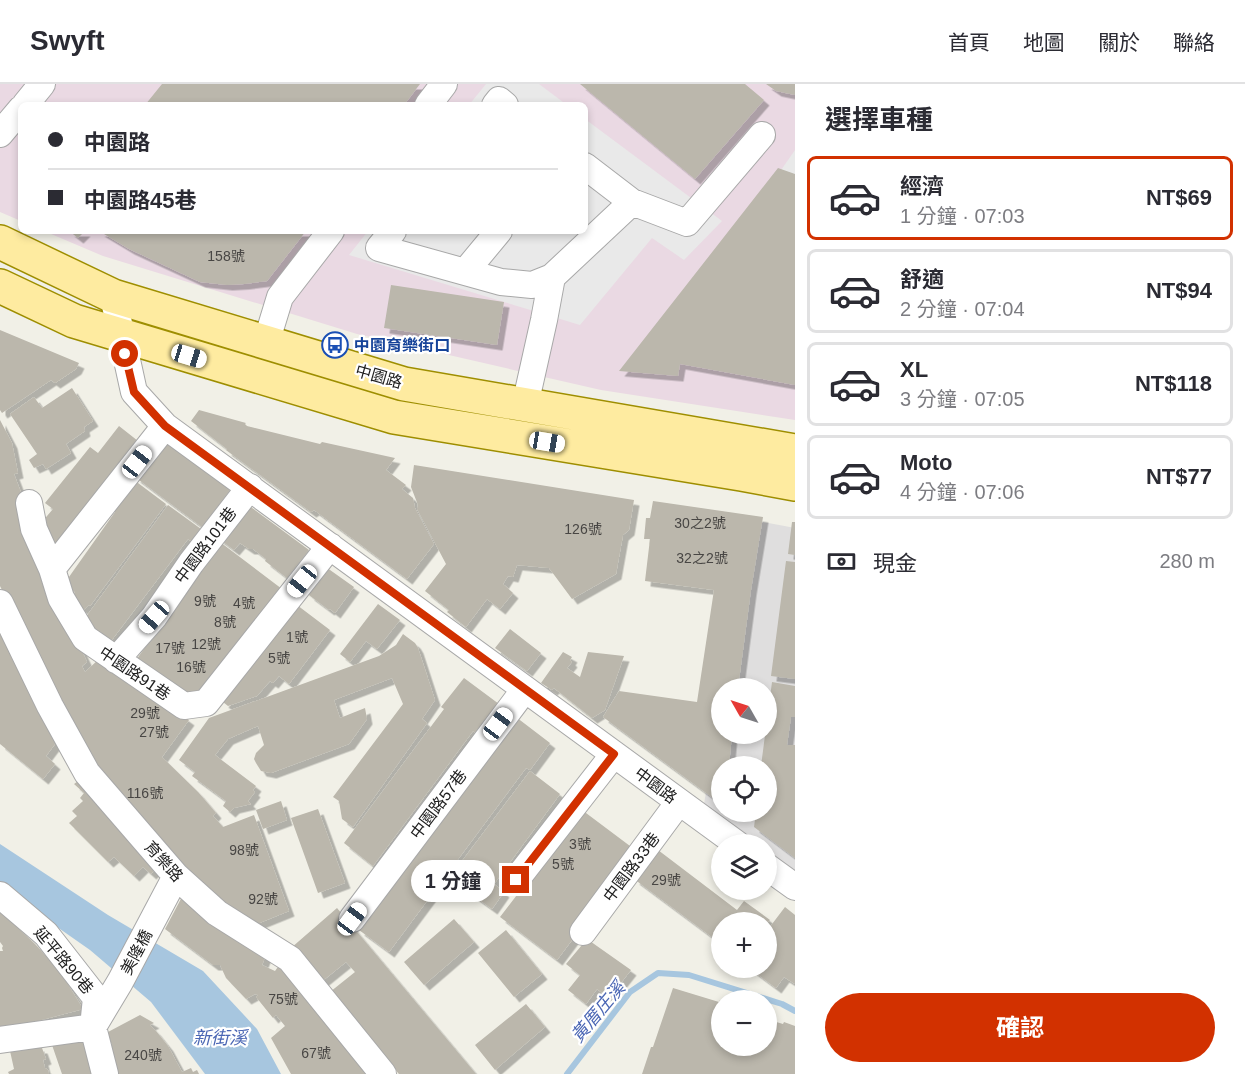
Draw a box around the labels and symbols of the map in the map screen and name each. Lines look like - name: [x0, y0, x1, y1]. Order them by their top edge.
- house number: 158號: [207, 248, 245, 264]
- bus stop icon: 中園育樂街口: [320, 330, 350, 360]
- place label: 中園育樂街口: [354, 337, 450, 354]
- route start: [111, 340, 138, 367]
- car: [169, 342, 209, 370]
- street label: 中園路: [353, 362, 404, 391]
- car: [528, 430, 566, 454]
- car: [119, 442, 155, 482]
- street label: 中園路101巷: [171, 504, 239, 587]
- house number: 30之2號: [674, 515, 726, 531]
- house number: 126號: [564, 521, 602, 537]
- house number: 32之2號: [676, 550, 728, 566]
- car: [284, 561, 320, 601]
- house number: 9號: [194, 593, 216, 609]
- house number: 4號: [233, 595, 255, 611]
- car: [135, 598, 173, 636]
- house number: 8號: [214, 614, 236, 630]
- house number: 1號: [286, 629, 308, 645]
- house number: 12號: [191, 636, 221, 652]
- house number: 17號: [155, 640, 185, 656]
- street label: 中園路91巷: [96, 643, 173, 703]
- house number: 5號: [268, 650, 290, 666]
- house number: 16號: [176, 659, 206, 675]
- north arrow: [711, 678, 777, 744]
- car: [480, 704, 516, 744]
- house number: 29號: [130, 705, 160, 721]
- house number: 27號: [139, 724, 169, 740]
- street label: 中園路: [631, 764, 680, 807]
- street label: 中園路57巷: [407, 767, 470, 842]
- house number: 116號: [127, 785, 163, 801]
- street label: 中園路33巷: [600, 830, 663, 905]
- house number: 3號: [569, 836, 591, 852]
- street label: 育樂路: [141, 838, 186, 885]
- house number: 98號: [229, 842, 259, 858]
- house number: 5號: [552, 856, 574, 872]
- callout: 1 分鐘: [411, 859, 495, 901]
- route end: [502, 866, 529, 893]
- house number: 29號: [651, 872, 681, 888]
- house number: 92號: [248, 891, 278, 907]
- car: [334, 899, 370, 939]
- street label: 延平路90巷: [31, 924, 96, 997]
- street label: 美隆橋: [118, 927, 155, 977]
- water label: 黃厝庄溪: [567, 976, 631, 1046]
- house number: 75號: [268, 991, 298, 1007]
- water label: 新街溪: [193, 1028, 250, 1048]
- house number: 67號: [301, 1045, 331, 1061]
- house number: 240號: [124, 1047, 162, 1063]

